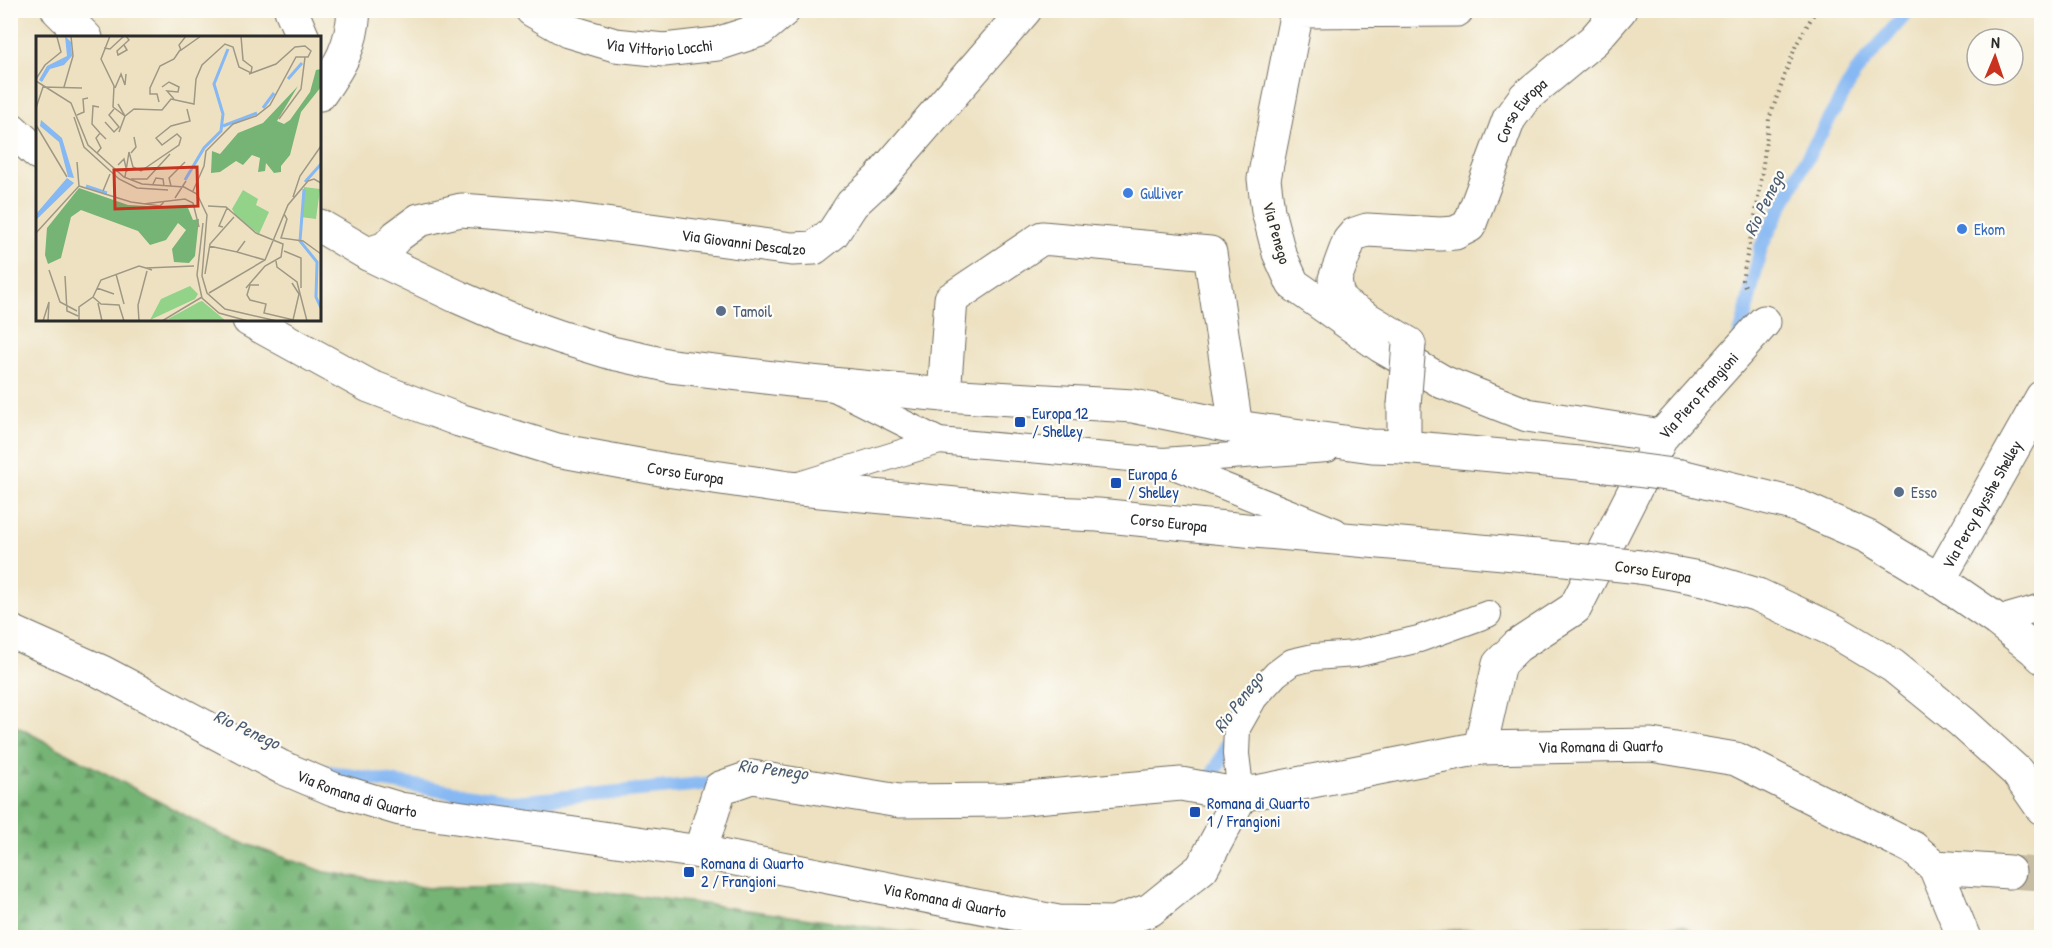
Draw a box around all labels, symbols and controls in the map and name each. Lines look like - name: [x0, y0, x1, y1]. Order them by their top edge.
- north arrow: [1965, 27, 2025, 87]
- text: N: [1991, 31, 2001, 53]
- street label: Via Vittorio Locchi: [603, 32, 714, 61]
- inset map: [36, 36, 321, 321]
- street label: Corso Europa: [1490, 73, 1551, 146]
- water label: Rio Penego: [1737, 165, 1791, 240]
- place label: Gulliver: [1140, 182, 1184, 204]
- marker: Gulliver: [1121, 186, 1135, 200]
- street label: Via Penego: [1258, 199, 1297, 267]
- place label: Ekom: [1974, 218, 2005, 240]
- marker: Ekom: [1955, 222, 1969, 236]
- street label: Via Giovanni Descalzo: [680, 223, 806, 260]
- place label: Tamoil: [733, 300, 773, 322]
- marker: Tamoil: [714, 304, 728, 318]
- street label: Via Piero Frangioni: [1653, 347, 1743, 444]
- place label: Europa 12 / Shelley: [1032, 402, 1089, 442]
- marker: Europa 12 / Shelley: [1013, 415, 1027, 429]
- street label: Via Percy Bysshe Shelley: [1937, 436, 2027, 572]
- street label: Corso Europa: [645, 456, 725, 489]
- place label: Europa 6 / Shelley: [1128, 463, 1179, 503]
- marker: Europa 6 / Shelley: [1109, 476, 1123, 490]
- place label: Esso: [1911, 481, 1937, 503]
- marker: Esso: [1892, 485, 1906, 499]
- street label: Corso Europa: [1129, 507, 1208, 537]
- street label: Corso Europa: [1613, 554, 1693, 588]
- water label: Rio Penego: [1207, 665, 1270, 737]
- water label: Rio Penego: [210, 703, 286, 756]
- street label: Via Romana di Quarto: [1538, 734, 1666, 758]
- water label: Rio Penego: [737, 752, 811, 786]
- street label: Via Romana di Quarto: [293, 764, 419, 822]
- place label: Romana di Quarto 1 / Frangioni: [1207, 792, 1310, 832]
- marker: Romana di Quarto 1 / Frangioni: [1188, 805, 1202, 819]
- place label: Romana di Quarto 2 / Frangioni: [701, 852, 804, 892]
- marker: Romana di Quarto 2 / Frangioni: [682, 865, 696, 879]
- street label: Via Romana di Quarto: [881, 877, 1009, 923]

